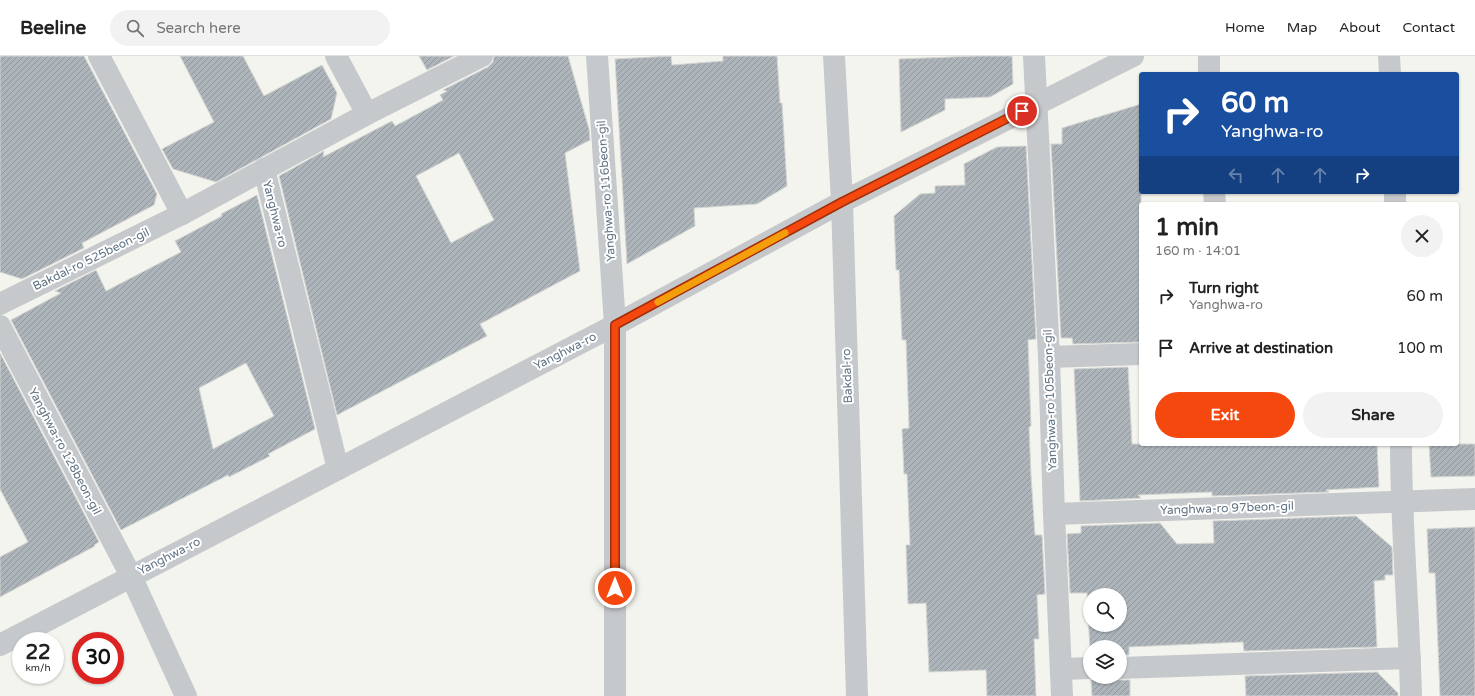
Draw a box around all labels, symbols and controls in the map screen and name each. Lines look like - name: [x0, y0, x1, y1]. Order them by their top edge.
- search box: [110, 10, 390, 46]
- text: Beeline: [20, 17, 86, 39]
- icon: search: [124, 17, 146, 39]
- text: Search here: [156, 19, 241, 37]
- text: Home: [1225, 19, 1265, 36]
- text: Map: [1287, 19, 1317, 36]
- text: About: [1339, 19, 1381, 36]
- text: Contact: [1403, 19, 1455, 36]
- text: 60 m: [1221, 86, 1289, 120]
- icon: right: [1155, 88, 1207, 140]
- pin: [1005, 94, 1039, 128]
- icon: arrive: [1011, 100, 1033, 122]
- street label: Yanghwa-ro 116beon-gil: [594, 120, 618, 262]
- text: Yanghwa-ro: [1221, 120, 1323, 142]
- icon: left: [1225, 164, 1247, 186]
- icon: ahead: [1267, 164, 1289, 186]
- icon: ahead: [1309, 164, 1331, 186]
- icon: right: [1351, 164, 1373, 186]
- street label: Yanghwa-ro: [260, 179, 290, 249]
- text: 1 min: [1155, 213, 1219, 242]
- button: close: [1401, 215, 1443, 257]
- street label: Bakdal-ro 525beon-gil: [30, 225, 152, 293]
- text: 160 m · 14:01: [1155, 243, 1241, 259]
- text: Turn right: [1189, 279, 1259, 297]
- icon: right: [1155, 285, 1177, 307]
- text: 60 m: [1406, 287, 1443, 305]
- text: Yanghwa-ro: [1189, 297, 1263, 313]
- street label: Yanghwa-ro: [531, 329, 599, 373]
- street label: Yanghwa-ro 105beon-gil: [1041, 329, 1059, 471]
- icon: arrive: [1155, 337, 1177, 359]
- text: Arrive at destination: [1189, 339, 1333, 357]
- text: 100 m: [1397, 339, 1443, 357]
- street label: Bakdal-ro: [839, 348, 855, 404]
- street label: Yanghwa-ro 128beon-gil: [26, 385, 104, 517]
- button: Exit: [1155, 392, 1295, 438]
- button: Share: [1303, 392, 1443, 438]
- street label: Yanghwa-ro 97beon-gil: [1160, 499, 1294, 517]
- street label: Yanghwa-ro: [135, 534, 203, 578]
- position arrow: [594, 567, 636, 609]
- map controls: [1083, 588, 1127, 684]
- button: search: [1083, 588, 1127, 632]
- speed limit sign: 30: [72, 632, 124, 684]
- button: layers: [1083, 640, 1127, 684]
- text: 22: [25, 641, 51, 665]
- text: km/h: [25, 662, 51, 674]

